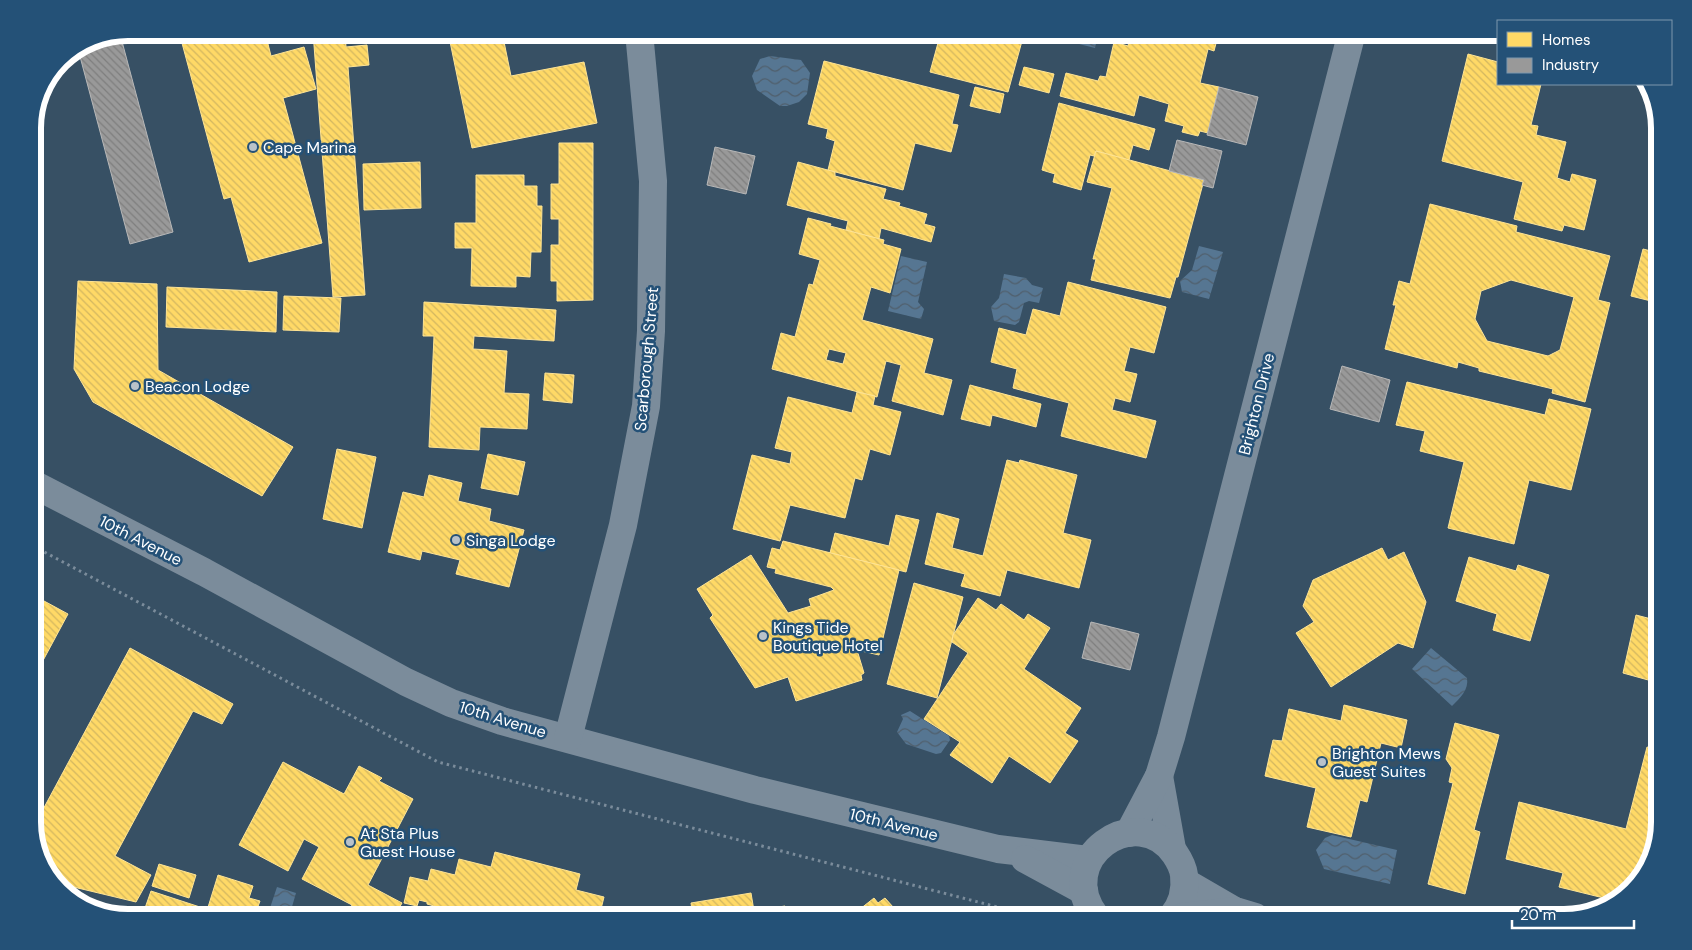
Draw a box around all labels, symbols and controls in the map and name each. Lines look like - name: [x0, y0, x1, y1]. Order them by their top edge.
- legend: [1497, 20, 1672, 85]
- text: Homes: [1542, 30, 1591, 50]
- text: Industry: [1542, 55, 1600, 75]
- place label: Cape Marina: [263, 137, 356, 158]
- marker: Cape Marina: [247, 141, 259, 153]
- street label: Scarborough Street: [630, 286, 663, 432]
- street label: Brighton Drive: [1234, 351, 1279, 457]
- place label: Beacon Lodge: [145, 376, 250, 397]
- marker: Beacon Lodge: [129, 380, 141, 392]
- street label: 10th Avenue: [96, 511, 186, 570]
- place label: Singa Lodge: [466, 530, 556, 551]
- marker: Singa Lodge: [450, 534, 462, 546]
- place label: Kings Tide Boutique Hotel: [773, 617, 883, 656]
- marker: Kings Tide Boutique Hotel: [757, 630, 769, 642]
- street label: 10th Avenue: [457, 696, 549, 743]
- place label: Brighton Mews Guest Suites: [1332, 743, 1441, 782]
- marker: Brighton Mews Guest Suites: [1316, 756, 1328, 768]
- street label: 10th Avenue: [848, 803, 940, 846]
- place label: At Sta Plus Guest House: [360, 823, 455, 862]
- marker: At Sta Plus Guest House: [344, 836, 356, 848]
- scale bar: [1512, 898, 1634, 930]
- text: 20 m: [1520, 905, 1556, 925]

